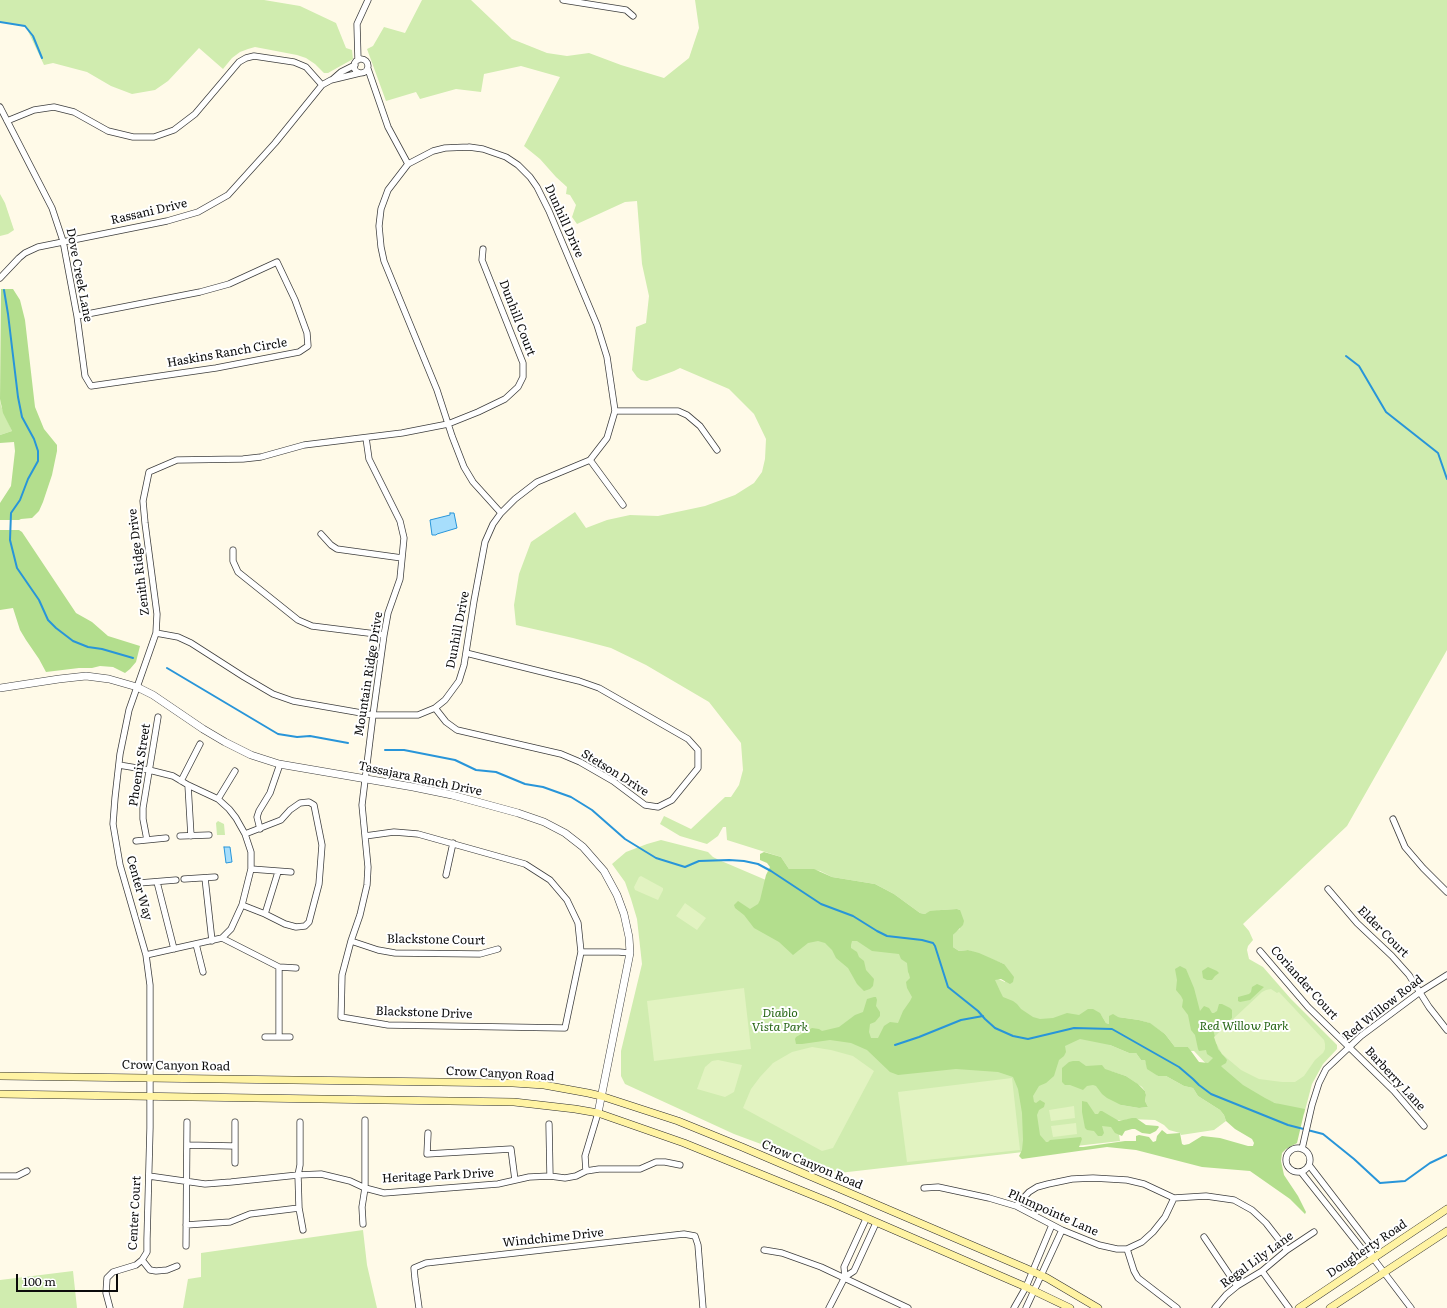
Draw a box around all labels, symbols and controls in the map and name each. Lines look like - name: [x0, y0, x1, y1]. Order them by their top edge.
- street label: Dunhill Drive: [541, 182, 587, 260]
- street label: Rassani Drive: [109, 196, 189, 228]
- street label: Dove Creek Lane: [63, 227, 95, 323]
- street label: Dunhill Court: [496, 278, 538, 358]
- street label: Haskins Ranch Circle: [166, 335, 288, 371]
- street label: Zenith Ridge Drive: [125, 508, 153, 616]
- street label: Dunhill Drive: [443, 590, 473, 670]
- street label: Mountain Ridge Drive: [352, 611, 386, 737]
- street label: Phoenix Street: [126, 723, 154, 807]
- street label: Stetson Drive: [579, 747, 651, 799]
- street label: Tassajara Ranch Drive: [357, 759, 483, 799]
- street label: Center Way: [123, 854, 155, 922]
- street label: Elder Court: [1354, 903, 1412, 961]
- street label: Blackstone Court: [387, 932, 485, 948]
- street label: Coriander Court: [1267, 943, 1341, 1023]
- street label: Red Willow Road: [1340, 972, 1426, 1044]
- street label: Blackstone Drive: [375, 1004, 473, 1022]
- park label: Diablo Vista Park: [752, 1006, 808, 1034]
- park label: Red Willow Park: [1199, 1019, 1289, 1033]
- street label: Barberry Lane: [1362, 1044, 1428, 1114]
- street label: Crow Canyon Road: [122, 1058, 230, 1074]
- street label: Crow Canyon Road: [445, 1064, 555, 1084]
- street label: Crow Canyon Road: [759, 1137, 865, 1193]
- street label: Heritage Park Drive: [382, 1166, 494, 1186]
- street label: Center Court: [126, 1175, 144, 1251]
- street label: Plumpointe Lane: [1005, 1187, 1101, 1239]
- street label: Dougherty Road: [1324, 1217, 1410, 1281]
- street label: Windchime Drive: [502, 1226, 604, 1250]
- street label: Regal Lily Lane: [1218, 1229, 1296, 1291]
- scale bar: [18, 1266, 120, 1292]
- text: 100 m: [23, 1272, 56, 1290]

